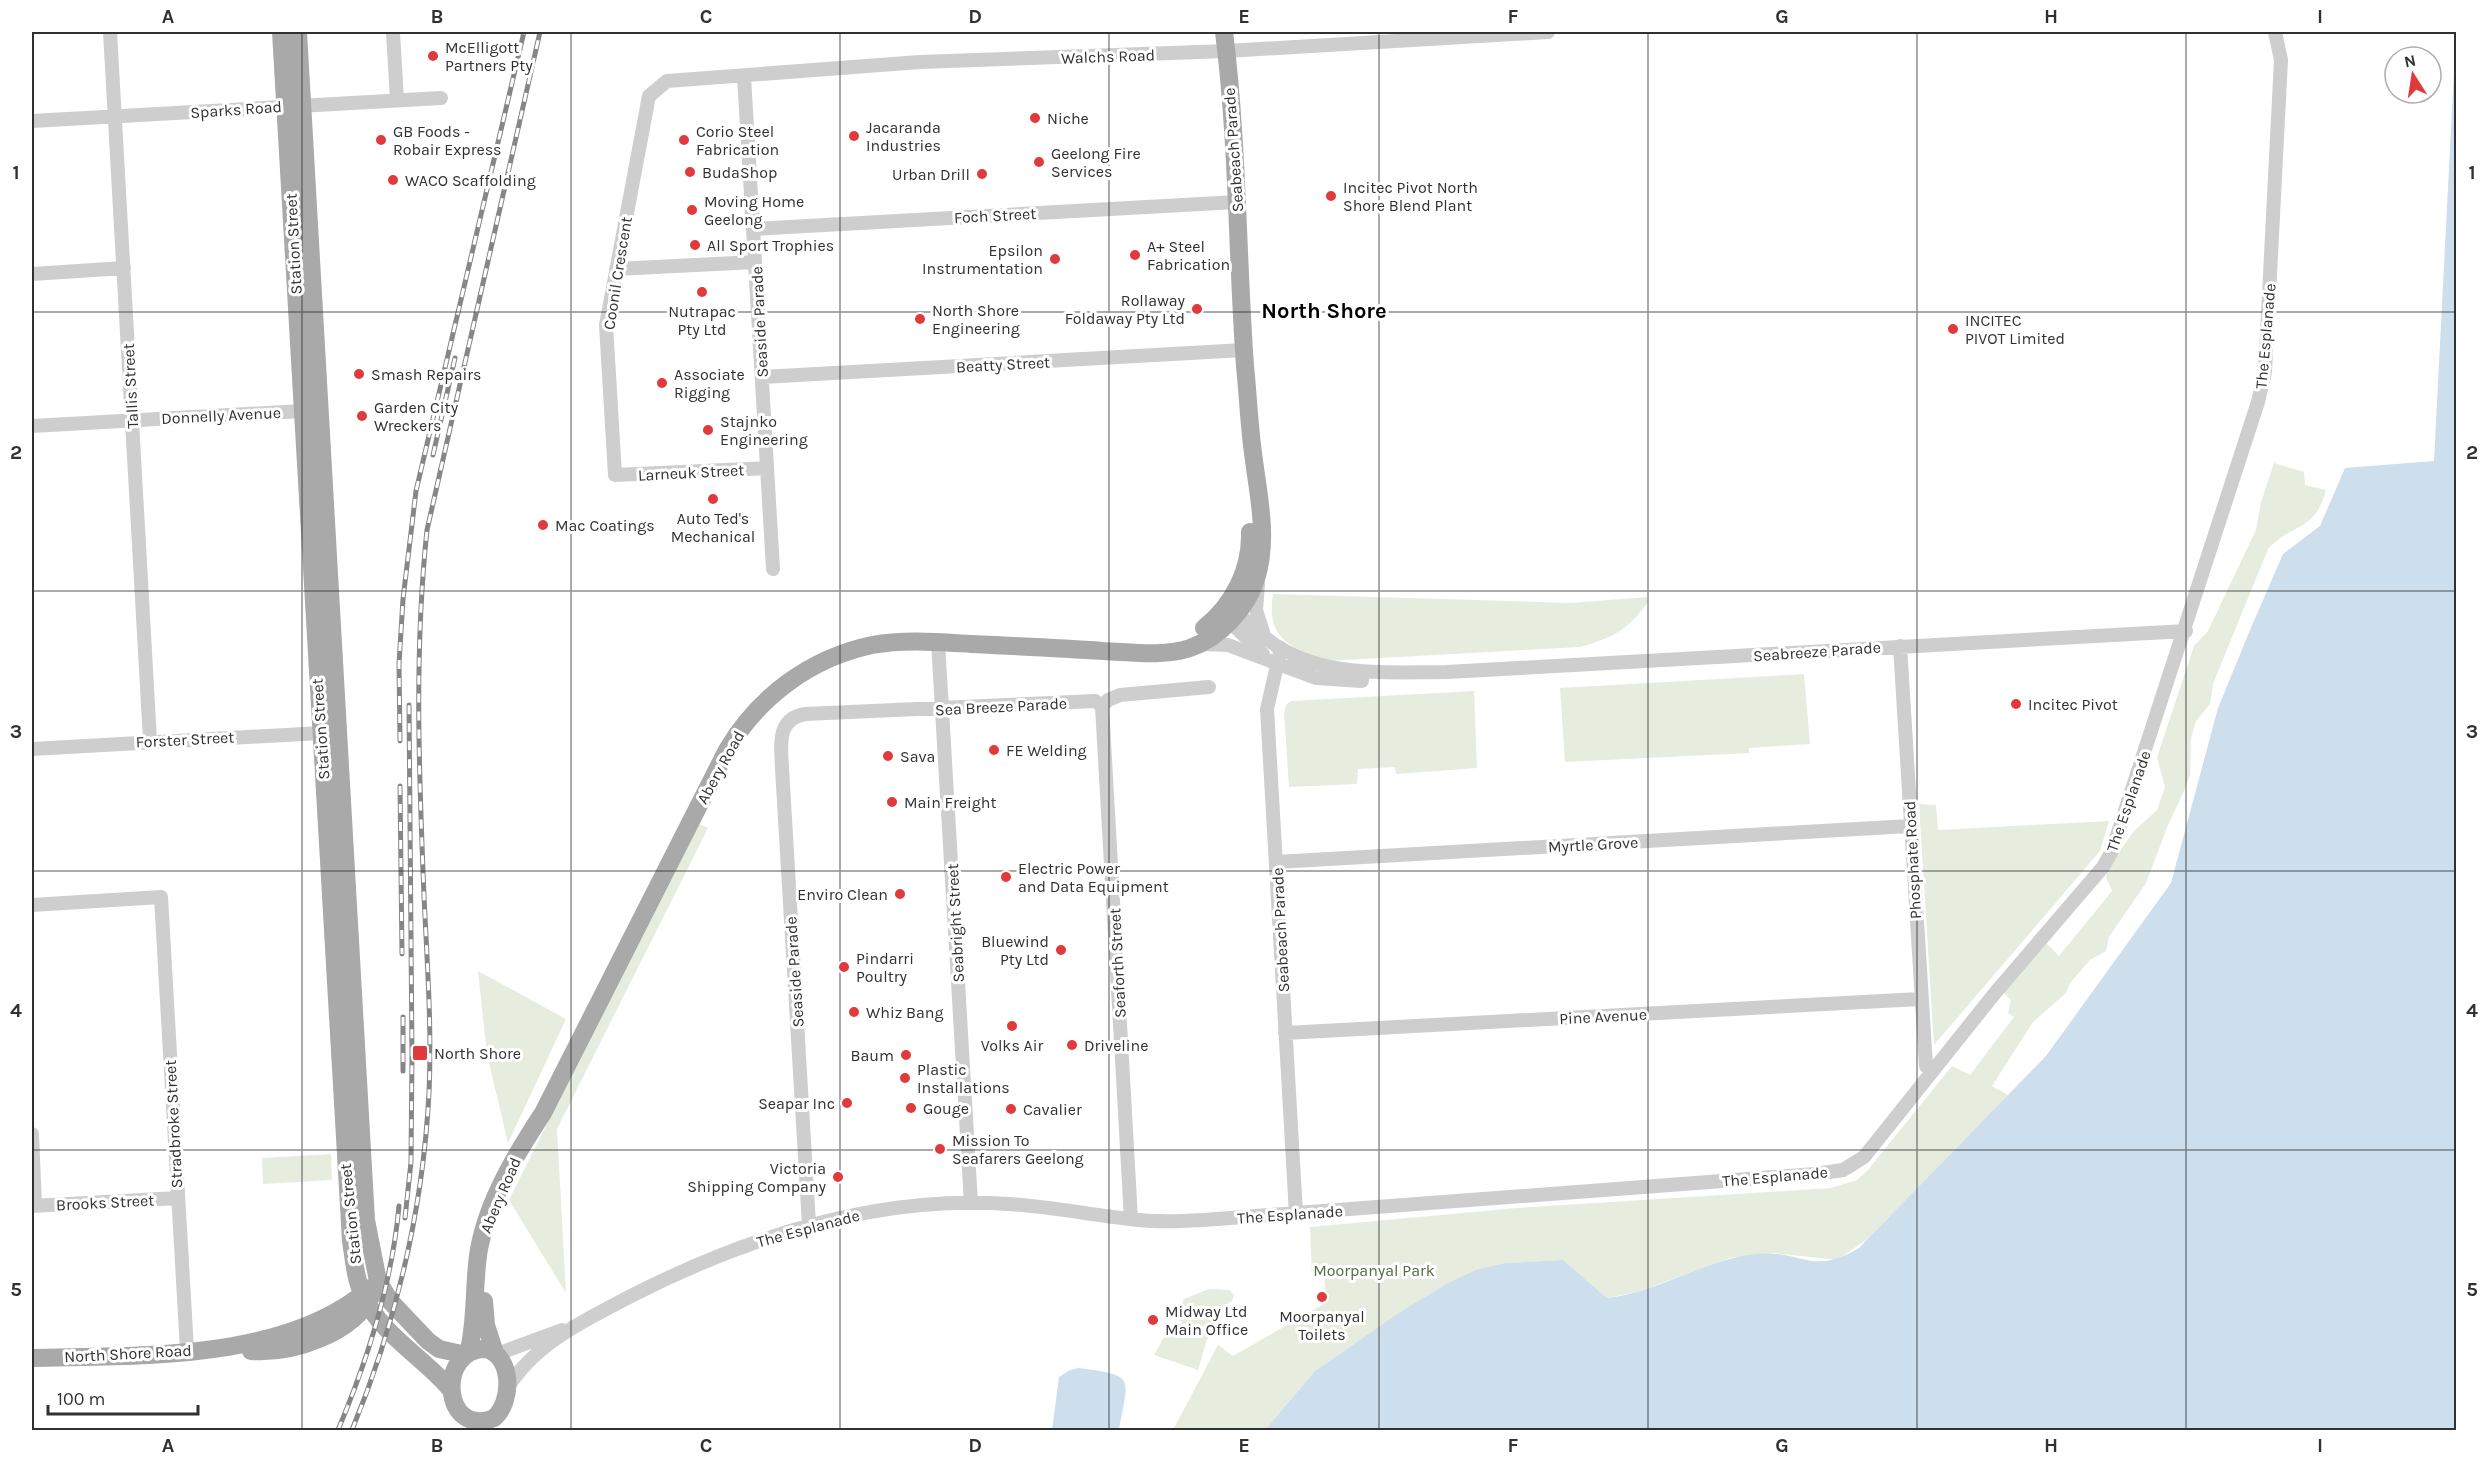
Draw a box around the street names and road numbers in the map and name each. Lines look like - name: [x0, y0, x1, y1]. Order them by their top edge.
- street label: Walchs Road: [1061, 45, 1155, 68]
- street label: Seabeach Parade: [1220, 87, 1247, 213]
- street label: Sparks Road: [190, 97, 282, 122]
- street label: Station Street: [281, 193, 306, 295]
- street label: Foch Street: [953, 204, 1037, 227]
- street label: Coonil Crescent: [599, 215, 636, 331]
- street label: Seaside Parade: [747, 266, 772, 378]
- street label: The Esplanade: [2251, 282, 2280, 390]
- street label: Tallis Street: [119, 343, 142, 429]
- street label: Beatty Street: [956, 353, 1051, 376]
- street label: Donnelly Avenue: [161, 403, 281, 428]
- street label: Larneuk Street: [637, 460, 745, 485]
- street label: Seabreeze Parade: [1753, 638, 1882, 665]
- street label: Station Street: [307, 678, 334, 780]
- street label: Sea Breeze Parade: [935, 694, 1068, 719]
- street label: Forster Street: [135, 727, 235, 752]
- street label: Abery Road: [693, 727, 748, 807]
- street label: The Esplanade: [2102, 748, 2155, 854]
- street label: Phosphate Road: [1900, 800, 1925, 920]
- street label: Myrtle Grove: [1547, 833, 1639, 856]
- street label: Seabright Street: [943, 863, 968, 983]
- street label: Seabeach Parade: [1268, 867, 1293, 993]
- street label: Seaforth Street: [1105, 907, 1130, 1018]
- street label: Seaside Parade: [781, 916, 808, 1028]
- street label: Pine Avenue: [1559, 1005, 1647, 1028]
- street label: Stradbroke Street: [161, 1059, 186, 1189]
- street label: Abery Road: [476, 1154, 525, 1236]
- street label: The Esplanade: [1721, 1162, 1829, 1191]
- street label: Station Street: [336, 1163, 365, 1265]
- street label: Brooks Street: [55, 1190, 155, 1215]
- street label: The Esplanade: [1237, 1201, 1344, 1228]
- street label: The Esplanade: [755, 1206, 862, 1251]
- street label: North Shore Road: [64, 1341, 192, 1366]

